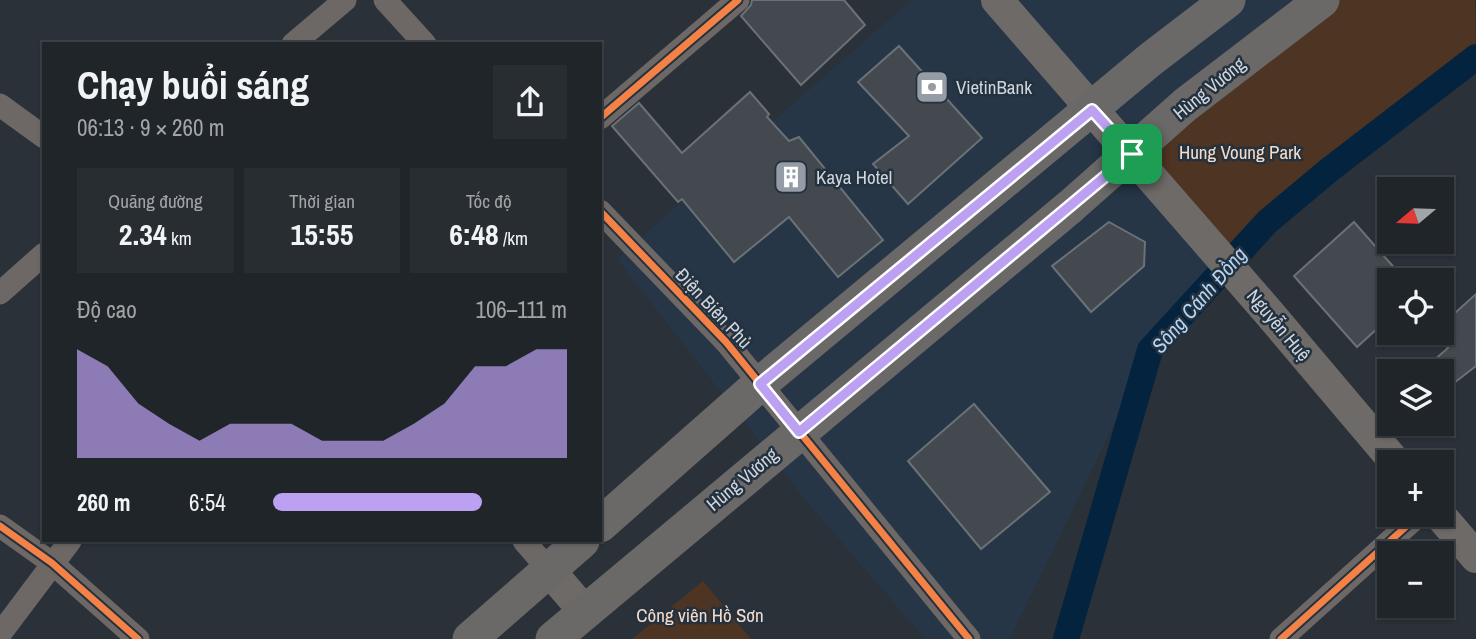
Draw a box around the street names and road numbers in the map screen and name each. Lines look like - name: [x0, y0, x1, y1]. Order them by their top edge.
- street label: Hùng Vương: [1167, 51, 1251, 125]
- street label: Điện Biên Phủ: [670, 262, 758, 354]
- street label: Nguyễn Huệ: [1241, 283, 1317, 367]
- street label: Hùng Vương: [701, 441, 784, 517]

